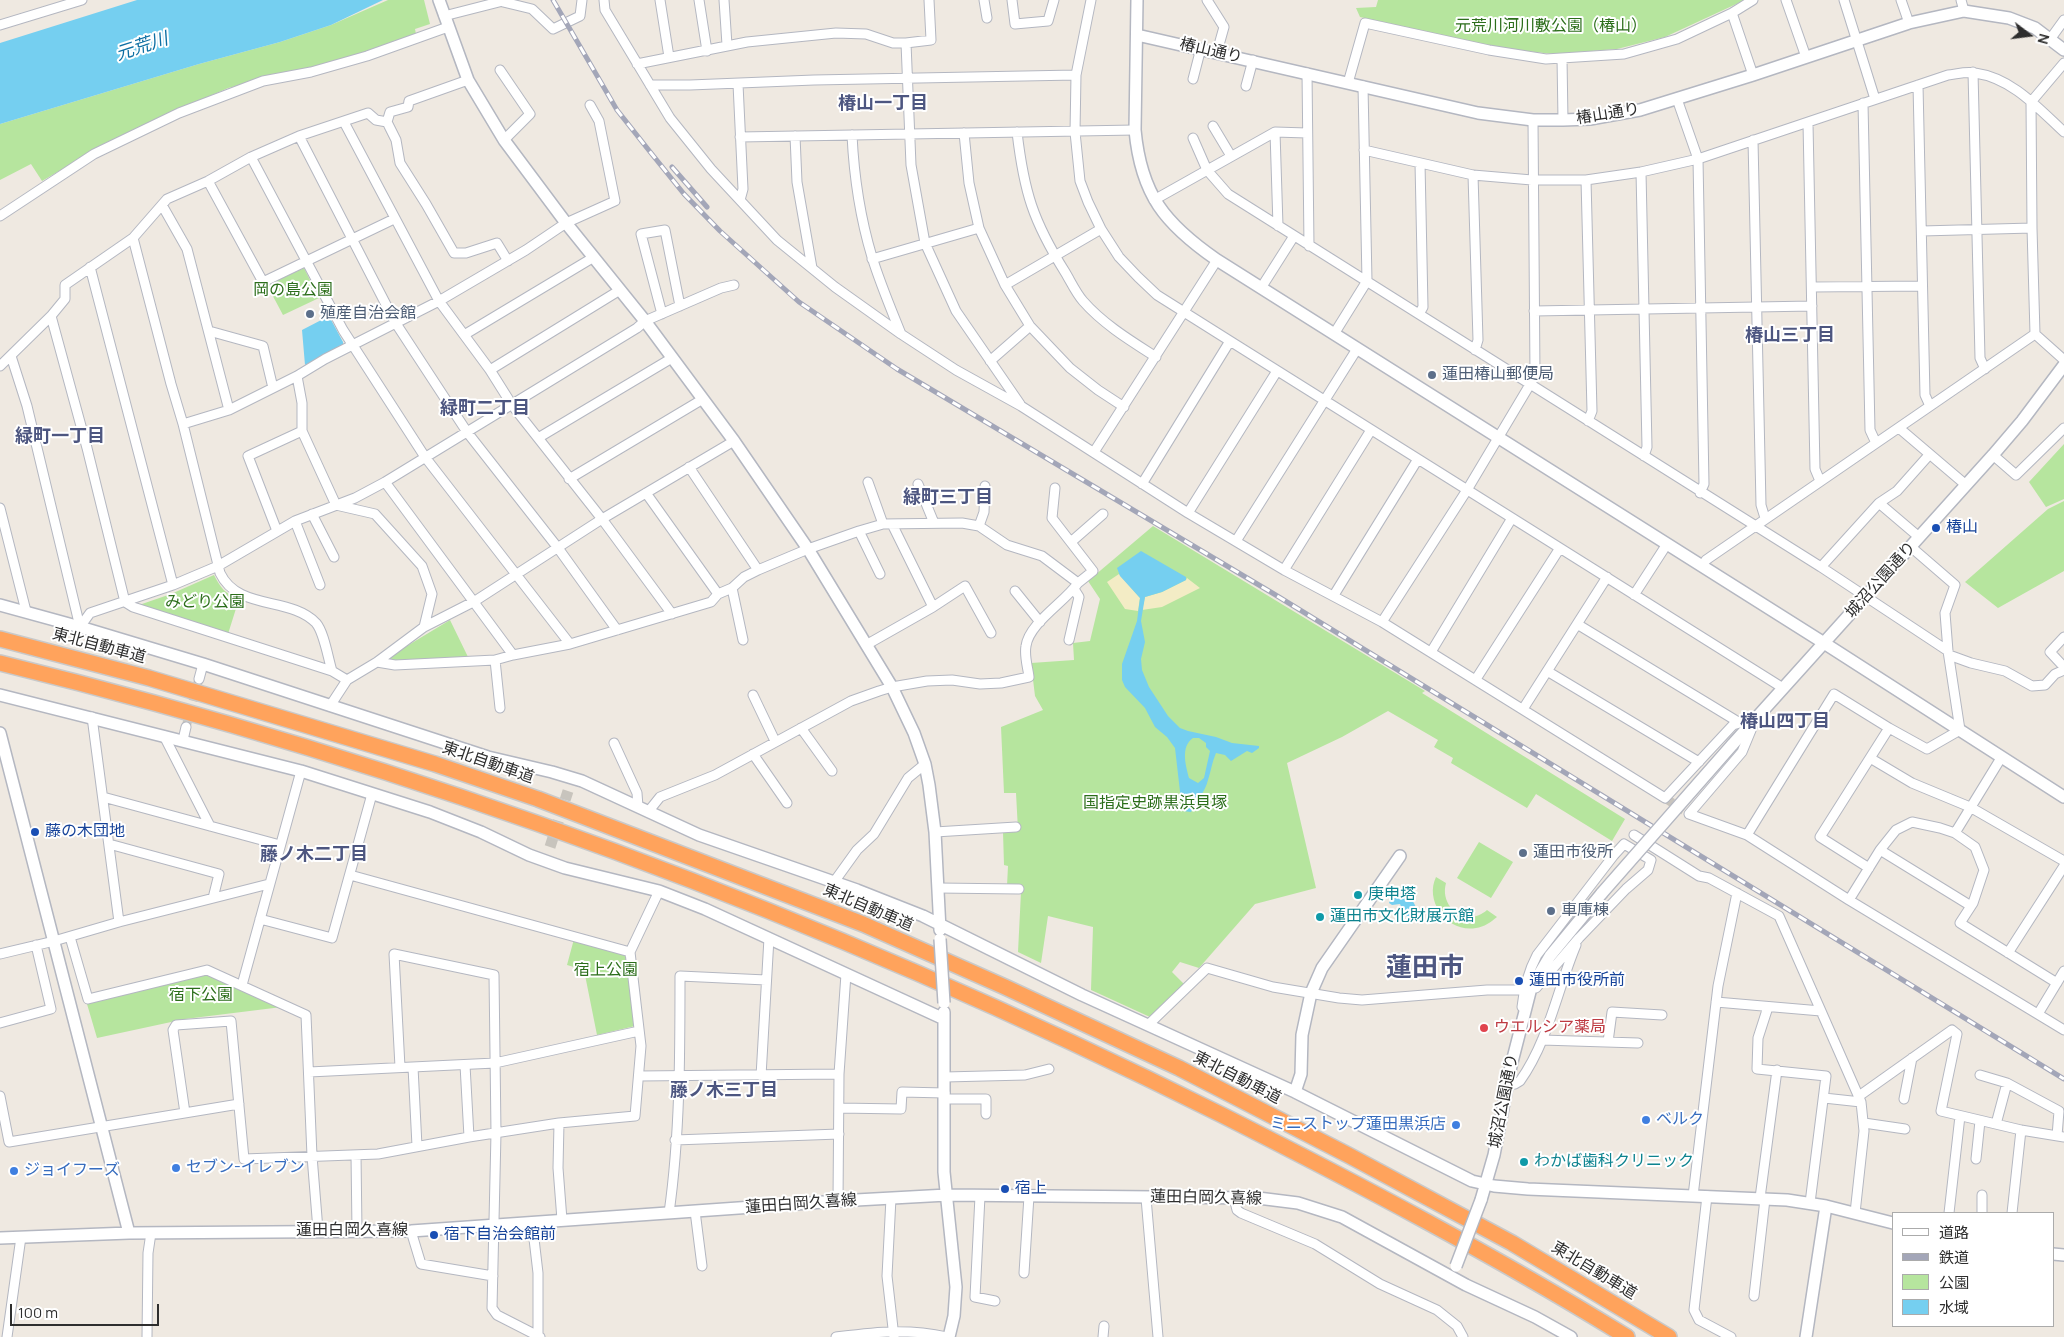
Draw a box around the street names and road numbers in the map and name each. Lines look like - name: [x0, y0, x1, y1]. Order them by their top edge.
- street label: 椿山通り: [1178, 34, 1244, 68]
- street label: 椿山通り: [1575, 100, 1641, 128]
- street label: 城沼公園通り: [1842, 538, 1920, 622]
- street label: 東北自動車道: [50, 624, 148, 668]
- street label: 東北自動車道: [439, 738, 537, 788]
- street label: 東北自動車道: [820, 880, 916, 936]
- street label: 東北自動車道: [1190, 1048, 1284, 1108]
- street label: 城沼公園通り: [1485, 1052, 1523, 1150]
- street label: 蓮田白岡久喜線: [1150, 1187, 1262, 1209]
- street label: 蓮田白岡久喜線: [744, 1191, 858, 1217]
- street label: 蓮田白岡久喜線: [296, 1221, 408, 1241]
- street label: 東北自動車道: [1548, 1238, 1640, 1304]

